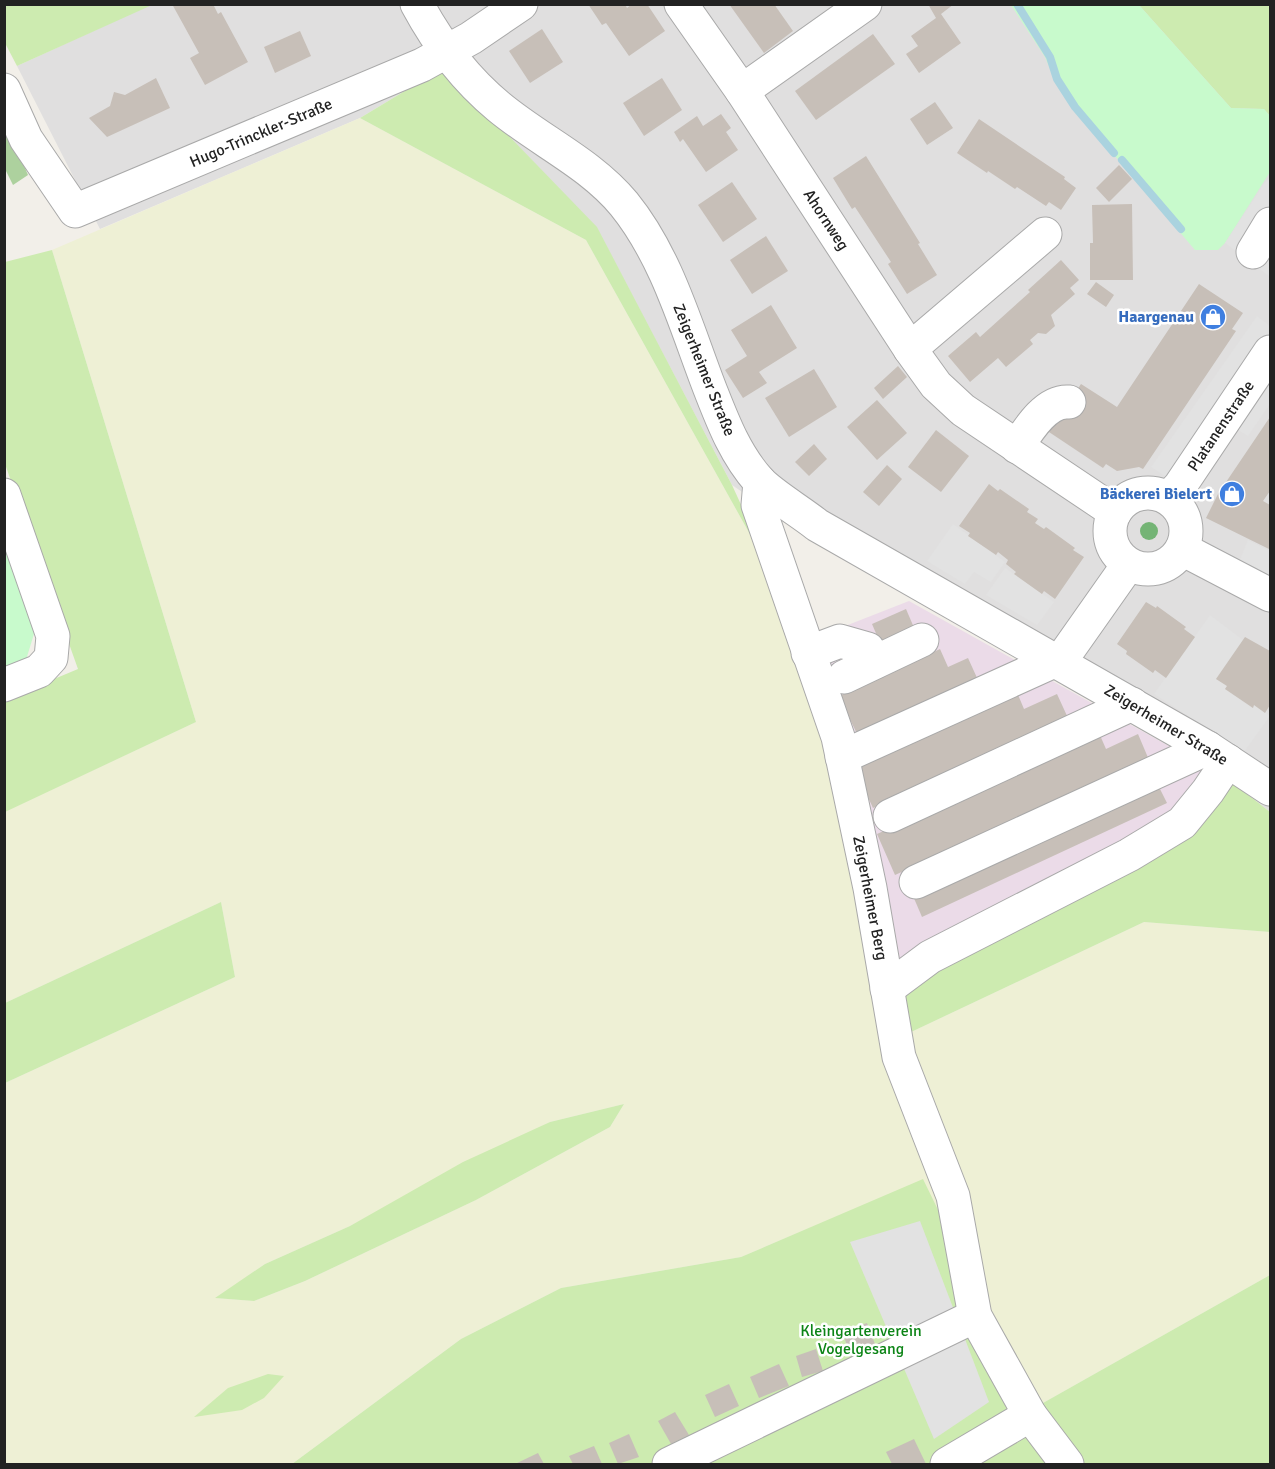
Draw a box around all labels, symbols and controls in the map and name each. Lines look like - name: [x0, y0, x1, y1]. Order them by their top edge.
- street label: Hugo-Trinckler-Straße: [187, 94, 335, 172]
- street label: Ahornweg: [799, 186, 853, 254]
- street label: Zeigerheimer Straße: [668, 301, 740, 439]
- shop icon: Haargenau: [1198, 302, 1228, 332]
- place label: Haargenau: [1118, 307, 1194, 327]
- street label: Platanenstraße: [1183, 377, 1259, 475]
- shop icon: Bäckerei Bielert: [1217, 479, 1247, 509]
- place label: Bäckerei Bielert: [1100, 484, 1212, 504]
- street label: Zeigerheimer Straße: [1100, 680, 1232, 770]
- street label: Zeigerheimer Berg: [848, 834, 892, 962]
- park label: Kleingartenverein Vogelgesang: [800, 1321, 922, 1359]

